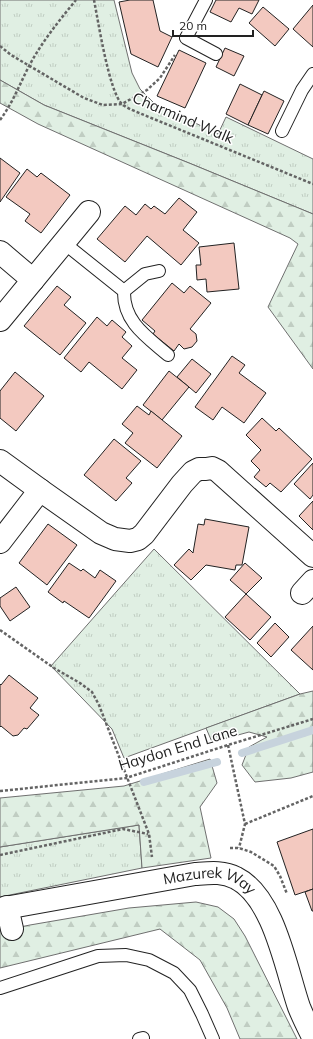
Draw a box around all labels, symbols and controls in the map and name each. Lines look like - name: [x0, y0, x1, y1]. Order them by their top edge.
- scale bar: [173, 12, 253, 38]
- text: 20 m: [179, 18, 207, 33]
- street label: Charmind Walk: [130, 88, 237, 148]
- street label: Haydon End Lane: [116, 720, 240, 775]
- street label: Mazurek Way: [161, 863, 260, 898]

